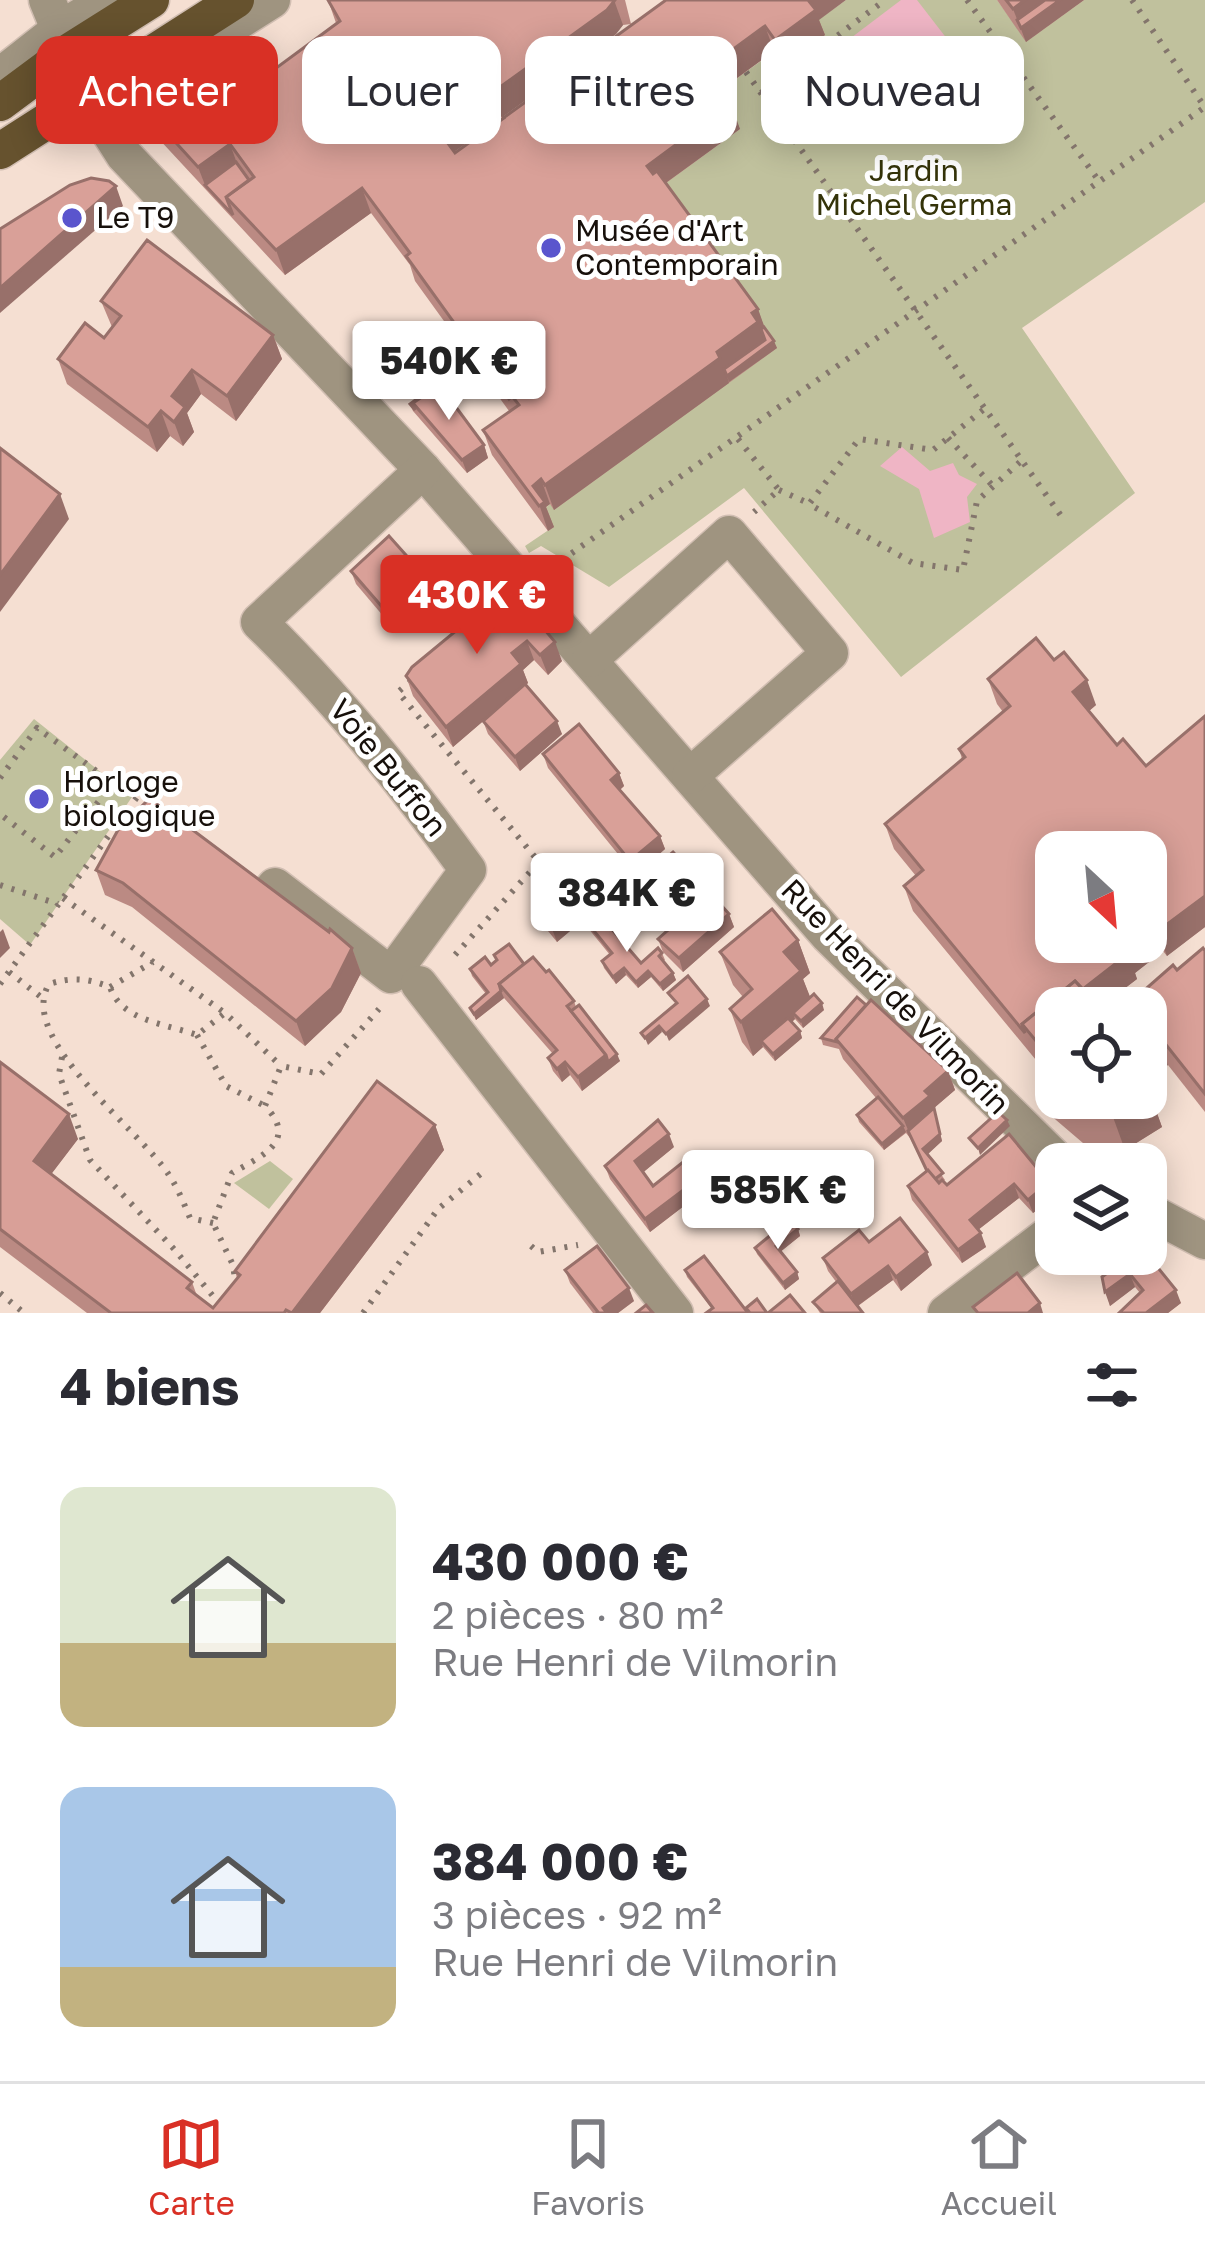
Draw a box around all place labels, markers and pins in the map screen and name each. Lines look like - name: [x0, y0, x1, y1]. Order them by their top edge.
- place label: Le T9: [96, 199, 174, 235]
- marker: Le T9: [59, 205, 85, 231]
- place label: Musée d'Art Contemporain: [575, 212, 779, 282]
- marker: Musée d'Art Contemporain: [538, 235, 564, 261]
- pin: 540K €: [351, 321, 547, 423]
- pin: 430K €: [379, 555, 575, 657]
- place label: Horloge biologique: [63, 763, 215, 833]
- marker: Horloge biologique: [26, 786, 52, 812]
- pin: 384K €: [529, 853, 725, 955]
- pin: 585K €: [680, 1150, 876, 1252]

